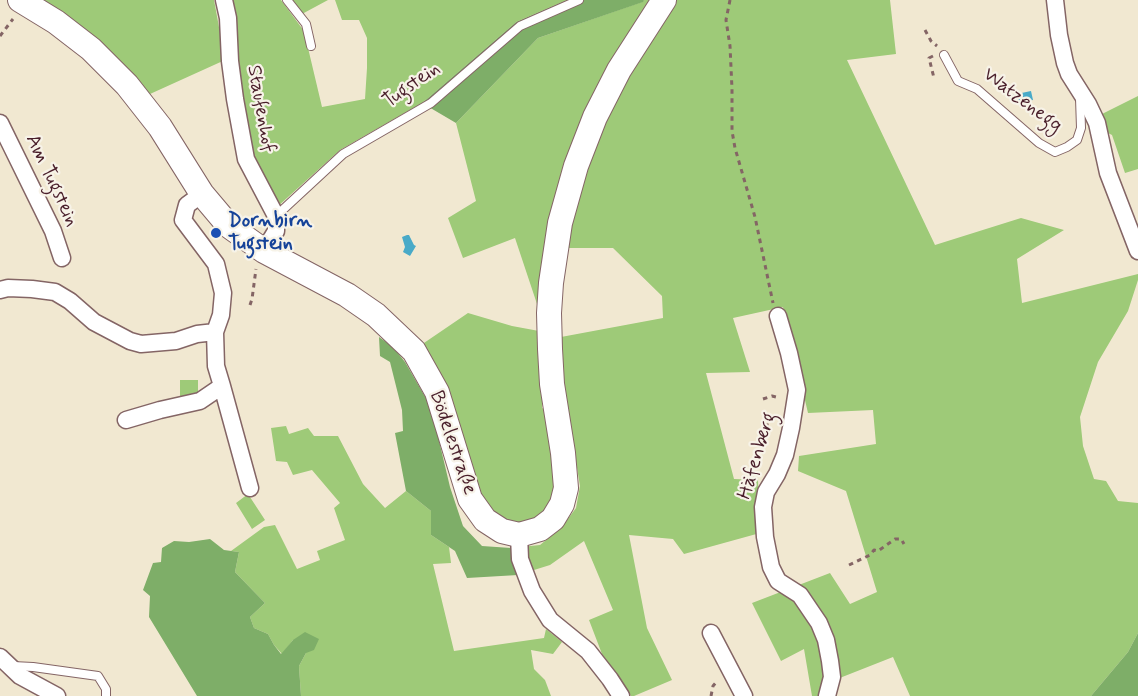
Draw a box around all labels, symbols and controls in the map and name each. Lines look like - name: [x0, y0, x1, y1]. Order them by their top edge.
- street label: Tugstein: [379, 58, 445, 114]
- street label: Staufenhof: [241, 63, 279, 155]
- street label: Watzenegg: [978, 63, 1066, 139]
- street label: Am Tugstein: [19, 131, 83, 231]
- place label: Dornbirn Tugstein: [228, 210, 312, 257]
- marker: Dornbirn Tugstein: [209, 226, 223, 240]
- street label: Bödelestraße: [423, 388, 481, 498]
- street label: Häfenberg: [733, 410, 783, 502]

